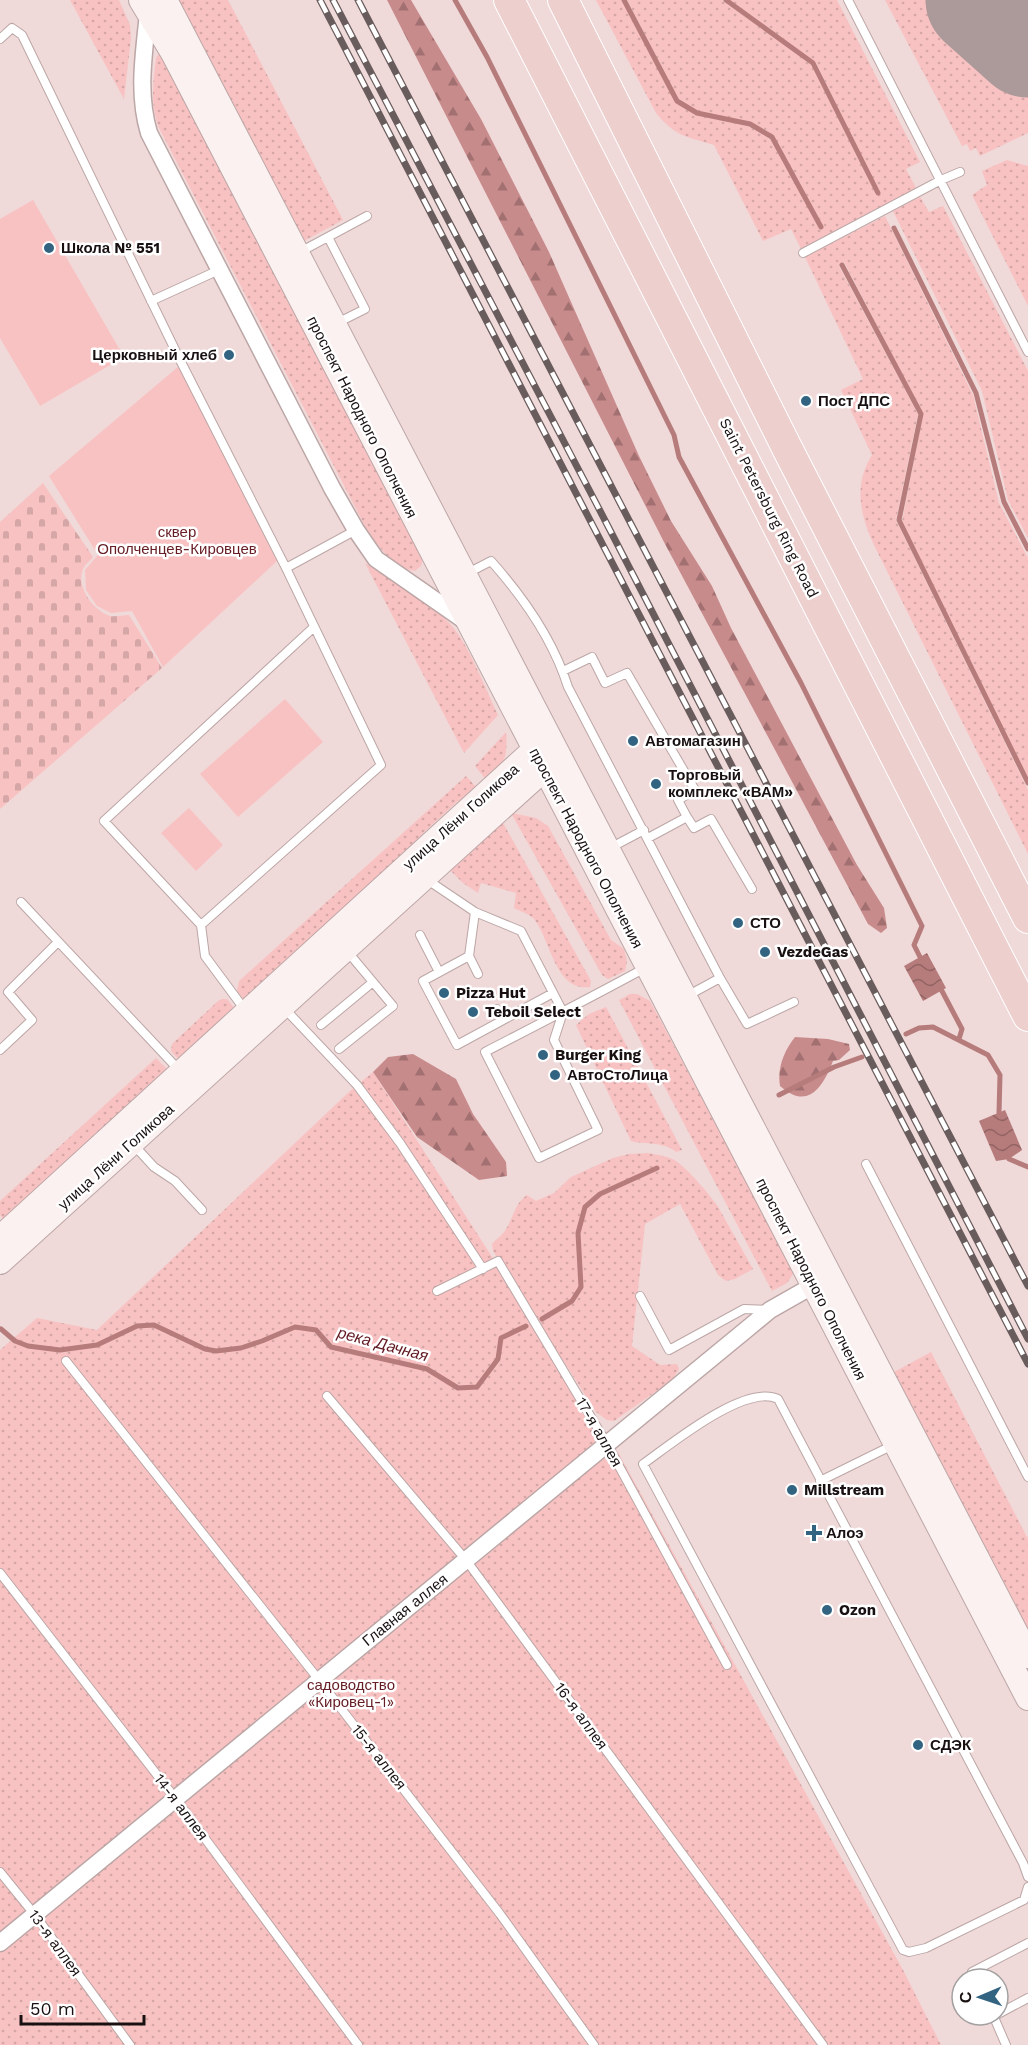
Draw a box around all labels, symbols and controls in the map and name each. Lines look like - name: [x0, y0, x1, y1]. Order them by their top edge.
- place label: Школа № 551: [61, 239, 160, 257]
- marker: Школа № 551: [42, 241, 56, 255]
- street label: проспект Народного Ополчения: [303, 313, 421, 521]
- place label: Церковный хлеб: [92, 346, 217, 364]
- marker: Церковный хлеб: [222, 348, 236, 362]
- place label: Пост ДПС: [818, 392, 890, 410]
- marker: Пост ДПС: [799, 394, 813, 408]
- street label: Saint Petersburg Ring Road: [716, 415, 822, 601]
- park label: сквер Ополченцев-Кировцев: [97, 523, 257, 558]
- place label: Автомагазин: [645, 732, 741, 750]
- marker: Автомагазин: [626, 734, 640, 748]
- street label: проспект Народного Ополчения: [525, 745, 647, 951]
- street label: улица Лёни Голикова: [399, 760, 523, 874]
- place label: Торговый комплекс «ВАМ»: [668, 766, 793, 801]
- marker: Торговый комплекс «ВАМ»: [649, 777, 663, 791]
- place label: СТО: [750, 914, 781, 932]
- marker: СТО: [731, 916, 745, 930]
- place label: VezdeGas: [777, 943, 848, 961]
- marker: VezdeGas: [758, 945, 772, 959]
- place label: Pizza Hut: [456, 984, 526, 1002]
- marker: Pizza Hut: [437, 986, 451, 1000]
- place label: Teboil Select: [485, 1003, 581, 1021]
- marker: Teboil Select: [466, 1005, 480, 1019]
- place label: Burger King: [555, 1046, 642, 1064]
- marker: Burger King: [536, 1048, 550, 1062]
- place label: АвтоСтоЛица: [567, 1066, 668, 1084]
- marker: АвтоСтоЛица: [548, 1068, 562, 1082]
- street label: улица Лёни Голикова: [54, 1100, 178, 1214]
- street label: проспект Народного Ополчения: [752, 1175, 870, 1383]
- water label: река Дачная: [335, 1322, 431, 1365]
- street label: 17-я аллея: [572, 1394, 626, 1470]
- place label: Millstream: [804, 1481, 884, 1499]
- marker: Millstream: [785, 1483, 799, 1497]
- place label: Алоэ: [826, 1524, 863, 1542]
- marker: Алоэ: [807, 1526, 821, 1540]
- street label: Главная аллея: [359, 1570, 451, 1650]
- place label: Ozon: [839, 1601, 876, 1619]
- marker: Ozon: [820, 1603, 834, 1617]
- park label: садоводство «Кировец-1»: [307, 1676, 395, 1711]
- street label: 16-я аллея: [551, 1679, 611, 1753]
- street label: 15-я аллея: [348, 1721, 410, 1793]
- place label: СДЭК: [930, 1736, 972, 1754]
- marker: СДЭК: [911, 1738, 925, 1752]
- street label: 14-я аллея: [150, 1770, 212, 1844]
- street label: 13-я аллея: [25, 1906, 85, 1980]
- north arrow: [950, 1967, 1010, 2027]
- scale bar: [21, 1988, 144, 2026]
- text: С: [956, 1991, 975, 2004]
- text: 50 m: [30, 1998, 75, 2019]

